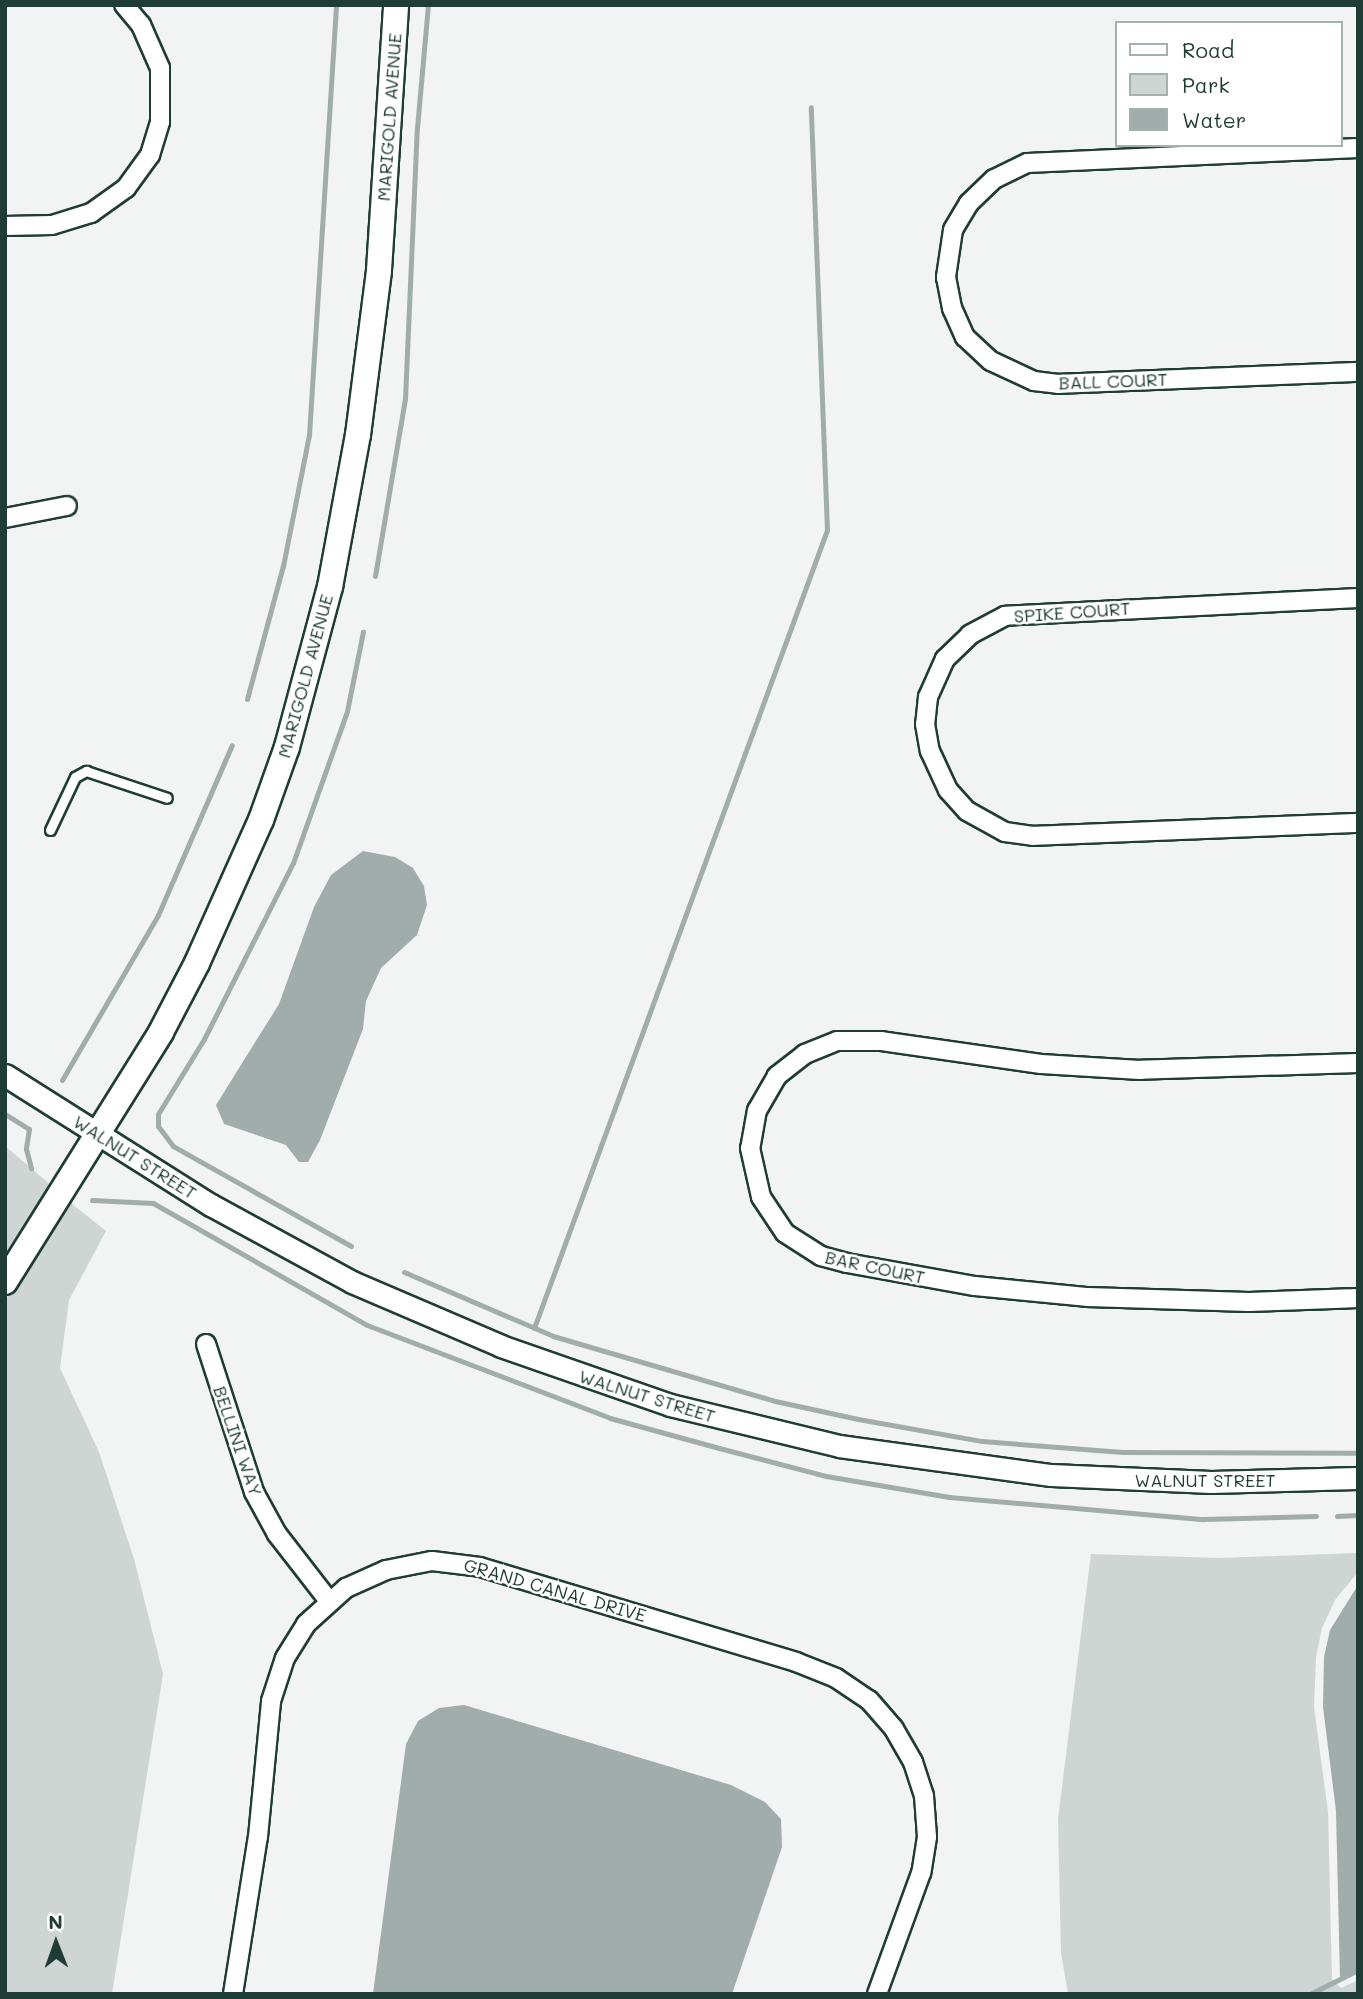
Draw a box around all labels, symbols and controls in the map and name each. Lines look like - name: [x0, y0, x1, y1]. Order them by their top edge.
- legend: [1114, 21, 1342, 147]
- street label: MARIGOLD AVENUE: [372, 32, 406, 202]
- text: Road: [1182, 36, 1234, 63]
- text: Park: [1182, 71, 1230, 98]
- text: Water: [1182, 106, 1246, 133]
- street label: BALL COURT: [1058, 368, 1168, 394]
- street label: MARIGOLD AVENUE: [273, 592, 337, 760]
- street label: SPIKE COURT: [1013, 597, 1131, 627]
- street label: WALNUT STREET: [69, 1110, 201, 1204]
- street label: BAR COURT: [823, 1246, 927, 1288]
- street label: WALNUT STREET: [576, 1365, 718, 1427]
- street label: BELLINI WAY: [209, 1383, 267, 1499]
- street label: WALNUT STREET: [1134, 1469, 1276, 1491]
- street label: GRAND CANAL DRIVE: [461, 1554, 649, 1626]
- north arrow: [21, 1908, 91, 1978]
- text: N: [48, 1909, 63, 1934]

